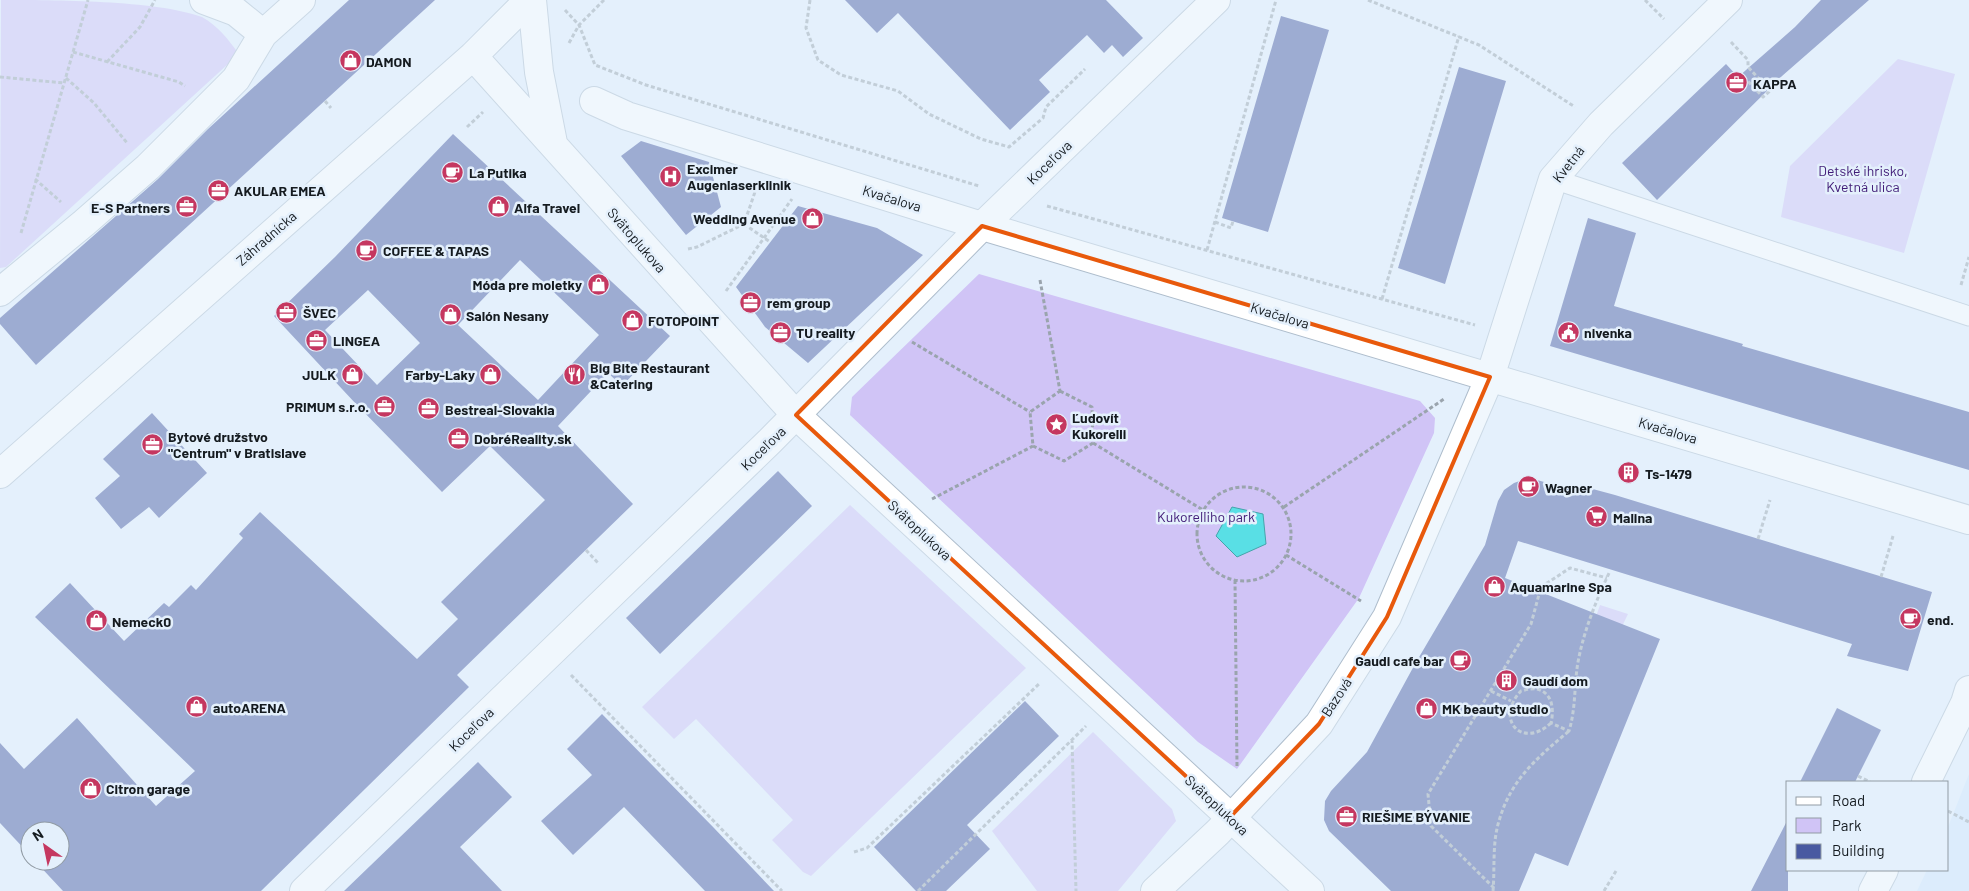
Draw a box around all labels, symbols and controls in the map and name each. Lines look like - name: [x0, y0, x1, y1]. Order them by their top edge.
- shop icon: DAMON: [338, 49, 362, 73]
- place label: DAMON: [366, 53, 412, 70]
- office icon: KAPPA: [1725, 71, 1749, 95]
- place label: KAPPA: [1753, 75, 1797, 92]
- street label: Koceľova: [1023, 136, 1075, 188]
- street label: Kvetná: [1548, 142, 1588, 186]
- cafe icon: La Putika: [441, 160, 465, 184]
- place label: Excimer Augenlaserklinik: [687, 160, 792, 193]
- park label: Detské ihrisko, Kvetná ulica: [1818, 162, 1908, 195]
- place label: La Putika: [469, 164, 527, 181]
- hospital icon: Excimer Augenlaserklinik: [659, 164, 683, 188]
- office icon: AKULAR EMEA: [206, 178, 230, 202]
- street label: Kvačalova: [861, 181, 923, 215]
- place label: AKULAR EMEA: [234, 182, 326, 199]
- office icon: E-S Partners: [174, 195, 198, 219]
- shop icon: Alfa Travel: [486, 195, 510, 219]
- place label: E-S Partners: [91, 199, 170, 216]
- place label: Alfa Travel: [514, 199, 580, 216]
- street label: Svätoplukova: [604, 204, 670, 276]
- shop icon: Wedding Avenue: [800, 206, 824, 230]
- street label: Záhradnícka: [232, 207, 300, 269]
- place label: Wedding Avenue: [693, 210, 796, 227]
- cafe icon: COFFEE & TAPAS: [355, 238, 379, 262]
- place label: COFFEE & TAPAS: [383, 242, 489, 259]
- shop icon: Móda pre moletky: [586, 272, 610, 296]
- place label: Móda pre moletky: [472, 276, 582, 293]
- office icon: rem group: [739, 290, 763, 314]
- place label: rem group: [767, 294, 831, 311]
- street label: Kvačalova: [1249, 298, 1311, 332]
- office icon: ŠVEC: [275, 300, 299, 324]
- shop icon: Salón Nesany: [438, 303, 462, 327]
- place label: ŠVEC: [303, 304, 336, 321]
- place label: Salón Nesany: [466, 307, 549, 324]
- shop icon: FOTOPOINT: [620, 308, 644, 332]
- place label: FOTOPOINT: [648, 312, 719, 329]
- office icon: TU reality: [768, 320, 792, 344]
- public building icon: nivenka: [1556, 320, 1580, 344]
- place label: TU reality: [796, 324, 855, 341]
- place label: nivenka: [1584, 324, 1632, 341]
- office icon: LINGEA: [305, 328, 329, 352]
- place label: LINGEA: [333, 332, 381, 349]
- place label: Big Bite Restaurant &Catering: [590, 359, 710, 392]
- shop icon: JULK: [340, 362, 364, 386]
- shop icon: Farby-Laky: [479, 362, 503, 386]
- restaurant icon: Big Bite Restaurant &Catering: [562, 363, 586, 387]
- place label: JULK: [302, 366, 336, 383]
- place label: Farby-Laky: [405, 366, 475, 383]
- office icon: PRIMUM s.r.o.: [373, 394, 397, 418]
- office icon: Bestreal-Slovakia: [417, 397, 441, 421]
- place label: PRIMUM s.r.o.: [286, 398, 369, 415]
- place label: Bestreal-Slovakia: [445, 401, 555, 418]
- place label: Ľudovít Kukorelli: [1072, 409, 1126, 442]
- place icon: Ľudovít Kukorelli: [1044, 413, 1068, 437]
- street label: Kvačalova: [1637, 413, 1699, 447]
- street label: Koceľova: [737, 422, 789, 474]
- office icon: DobréReality.sk: [446, 426, 470, 450]
- place label: Bytové družstvo "Centrum" v Bratislave: [168, 428, 307, 461]
- place label: DobréReality.sk: [474, 430, 572, 447]
- office icon: Bytové družstvo "Centrum" v Bratislave: [140, 432, 164, 456]
- building icon: Ts-1479: [1617, 461, 1641, 485]
- place label: Ts-1479: [1645, 465, 1692, 482]
- cafe icon: Wagner: [1517, 475, 1541, 499]
- place label: Wagner: [1545, 479, 1593, 496]
- street label: Svätoplukova: [885, 496, 955, 564]
- supermarket icon: Malina: [1585, 505, 1609, 529]
- park label: Kukorelliho park: [1157, 508, 1255, 525]
- place label: Malina: [1613, 509, 1652, 526]
- shop icon: Aquamarine Spa: [1482, 574, 1506, 598]
- place label: Aquamarine Spa: [1510, 578, 1612, 595]
- cafe icon: end.: [1899, 607, 1923, 631]
- shop icon: Nemeck0: [84, 609, 108, 633]
- place label: end.: [1927, 611, 1954, 628]
- place label: Nemeck0: [112, 613, 171, 630]
- cafe icon: Gaudi cafe bar: [1448, 648, 1472, 672]
- place label: Gaudi cafe bar: [1355, 652, 1445, 669]
- building icon: Gaudí dom: [1495, 668, 1519, 692]
- place label: Gaudí dom: [1523, 672, 1588, 689]
- street label: Bazová: [1317, 674, 1355, 720]
- shop icon: autoARENA: [185, 695, 209, 719]
- shop icon: MK beauty studio: [1414, 696, 1438, 720]
- place label: autoARENA: [213, 699, 287, 716]
- place label: MK beauty studio: [1442, 700, 1549, 717]
- street label: Koceľova: [445, 703, 497, 755]
- street label: Svätoplukova: [1182, 771, 1252, 839]
- shop icon: Citron garage: [78, 776, 102, 800]
- place label: Citron garage: [106, 780, 190, 797]
- legend: [1786, 781, 1949, 871]
- text: Road: [1832, 791, 1865, 809]
- office icon: RIEŠIME BÝVANIE: [1334, 804, 1358, 828]
- place label: RIEŠIME BÝVANIE: [1362, 808, 1470, 825]
- text: Park: [1832, 816, 1862, 834]
- north arrow: [20, 821, 70, 871]
- text: N: [29, 825, 46, 844]
- text: Building: [1832, 841, 1885, 859]

